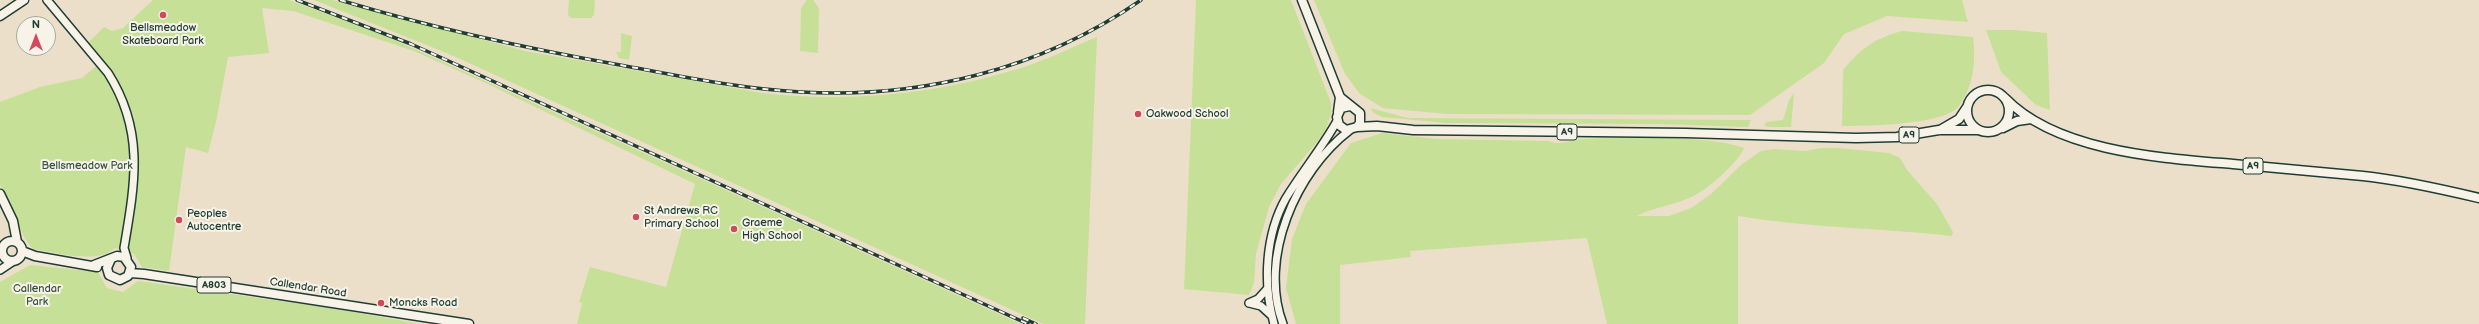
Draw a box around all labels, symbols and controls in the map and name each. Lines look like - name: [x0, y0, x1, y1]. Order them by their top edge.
- marker: Bellsmeadow Skateboard Park: [158, 10, 168, 20]
- north arrow: [16, 16, 56, 56]
- text: N: [32, 18, 40, 31]
- place label: Bellsmeadow Skateboard Park: [122, 21, 204, 47]
- place label: Oakwood School: [1146, 107, 1228, 121]
- marker: Oakwood School: [1133, 109, 1143, 119]
- road number: A9: [1557, 124, 1577, 140]
- road number: A9: [1899, 127, 1919, 143]
- road number: A9: [2243, 158, 2263, 174]
- park label: Bellsmeadow Park: [41, 159, 133, 173]
- place label: St Andrews RC Primary School: [644, 204, 719, 230]
- place label: Peoples Autocentre: [187, 207, 241, 233]
- marker: St Andrews RC Primary School: [631, 212, 641, 222]
- marker: Peoples Autocentre: [174, 215, 184, 225]
- place label: Graeme High School: [742, 216, 802, 242]
- marker: Graeme High School: [729, 224, 739, 234]
- street label: Callendar Road: [269, 275, 347, 301]
- road number: A803: [197, 277, 231, 293]
- park label: Callendar Park: [13, 282, 61, 308]
- place label: Moncks Road: [389, 296, 457, 310]
- marker: Moncks Road: [376, 298, 386, 308]

